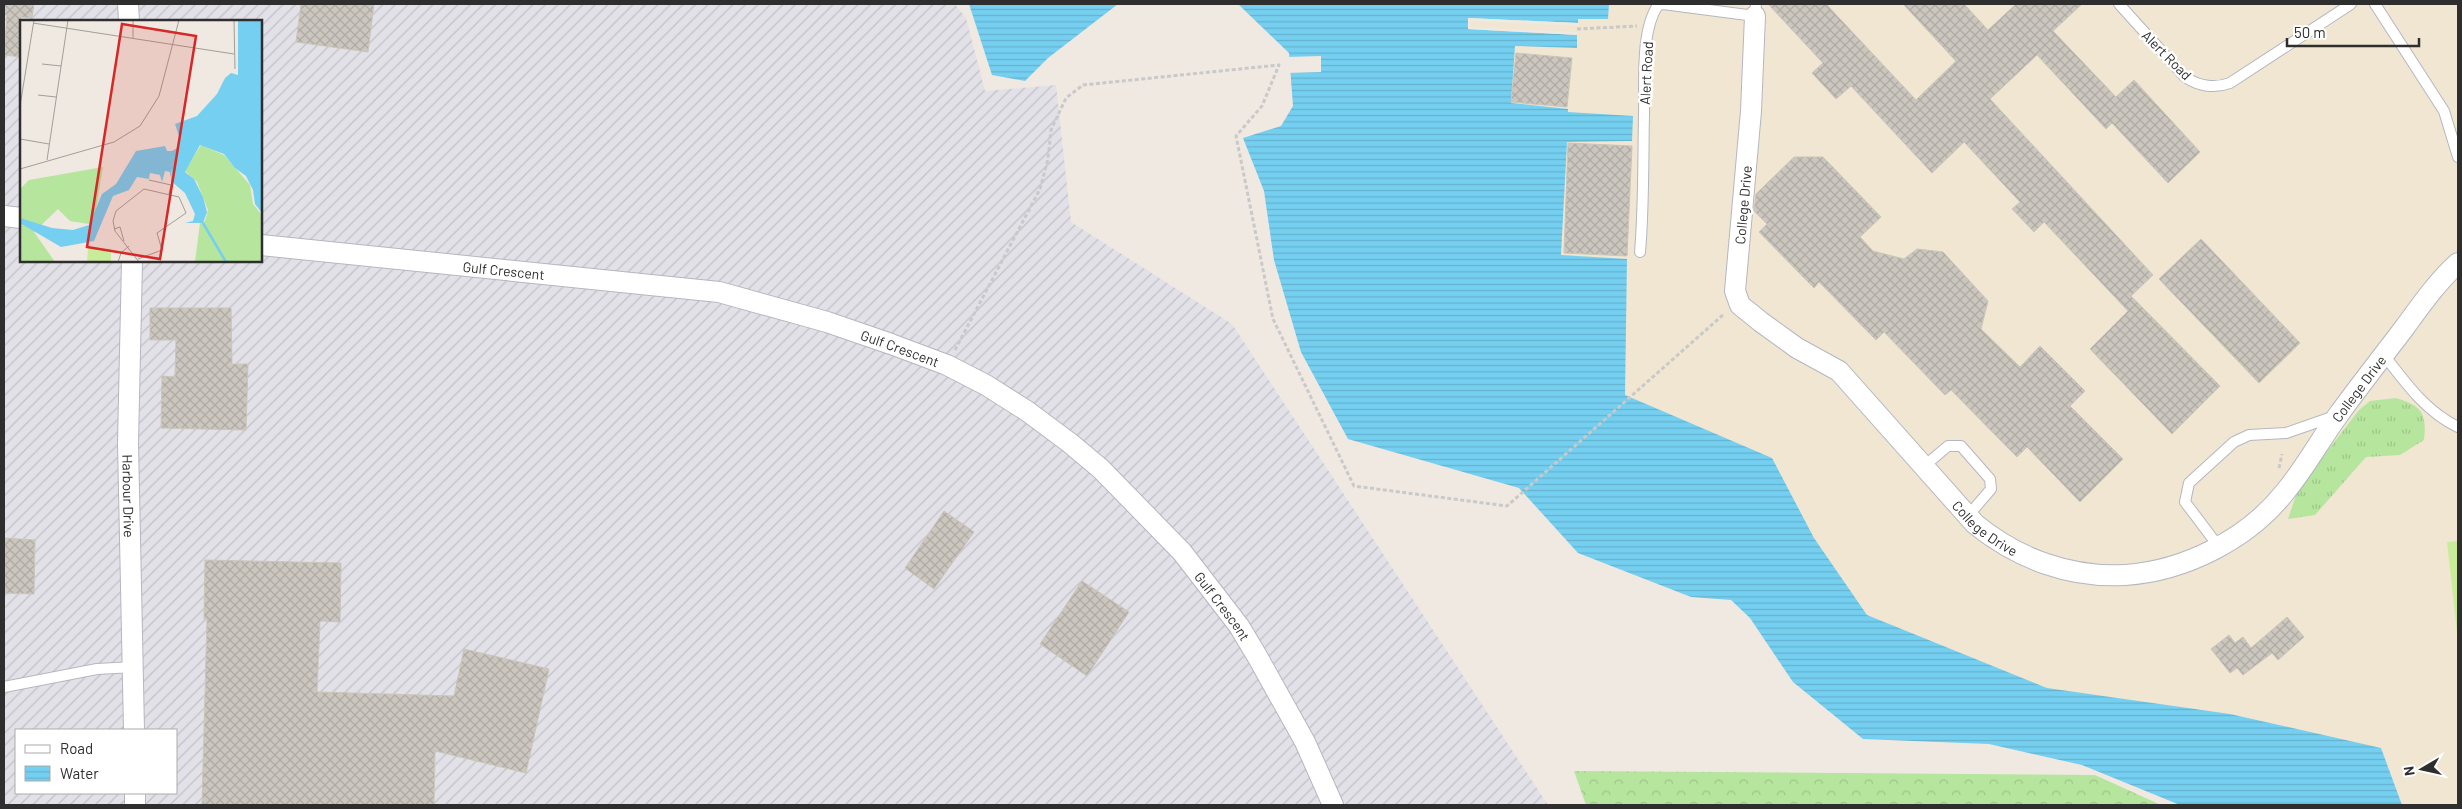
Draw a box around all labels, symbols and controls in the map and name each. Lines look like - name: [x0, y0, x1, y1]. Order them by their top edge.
- scale bar: [2287, 15, 2420, 47]
- inset map: [20, 20, 262, 262]
- text: 50 m: [2294, 23, 2326, 41]
- street label: Alert Road: [2139, 27, 2195, 83]
- street label: Alert Road: [1636, 41, 1656, 105]
- street label: College Drive: [1731, 165, 1755, 245]
- street label: Gulf Crescent: [462, 257, 545, 283]
- street label: Gulf Crescent: [859, 326, 942, 370]
- street label: College Drive: [2328, 352, 2389, 425]
- street label: Harbour Drive: [120, 454, 138, 538]
- street label: College Drive: [1949, 497, 2021, 559]
- street label: Gulf Crescent: [1191, 568, 1254, 643]
- legend: [15, 729, 178, 794]
- text: Road: [60, 739, 93, 757]
- north arrow: [2397, 744, 2447, 794]
- text: Water: [60, 764, 99, 782]
- text: N: [2400, 765, 2418, 777]

